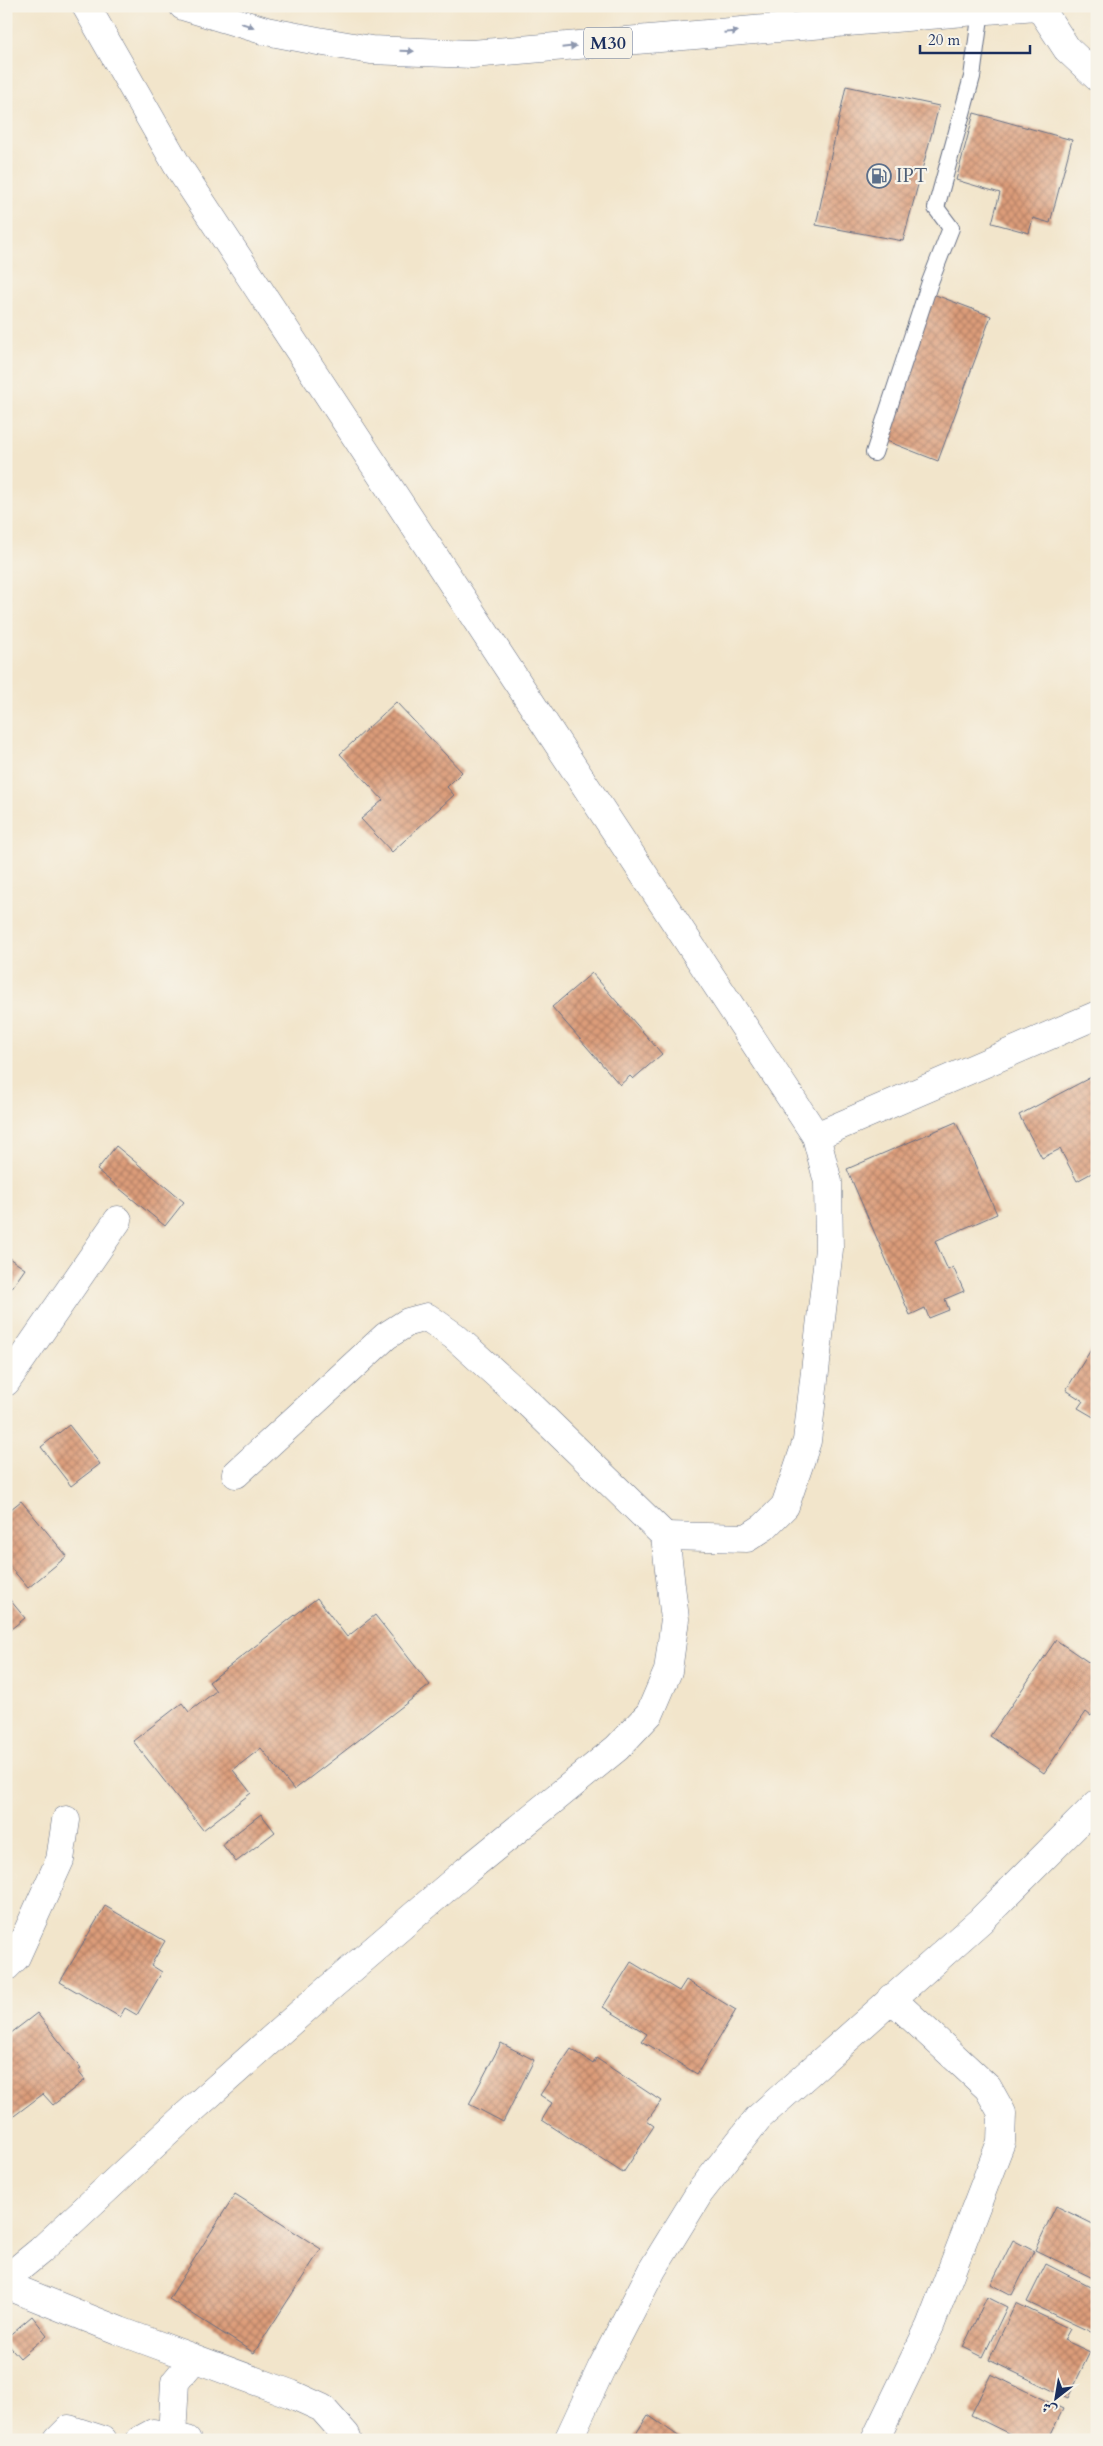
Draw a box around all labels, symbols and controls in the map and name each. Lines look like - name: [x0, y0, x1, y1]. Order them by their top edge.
- one-way arrow: [239, 22, 254, 30]
- scale bar: [920, 22, 1030, 54]
- road number: M30: [584, 28, 632, 58]
- one-way arrow: [723, 28, 739, 36]
- text: 20 m: [928, 30, 960, 50]
- one-way arrow: [561, 42, 577, 50]
- one-way arrow: [399, 48, 415, 56]
- fuel station icon: IPT: [866, 163, 892, 189]
- place label: IPT: [896, 163, 928, 189]
- north arrow: [1030, 2374, 1080, 2424]
- text: ش: [1039, 2397, 1060, 2420]

